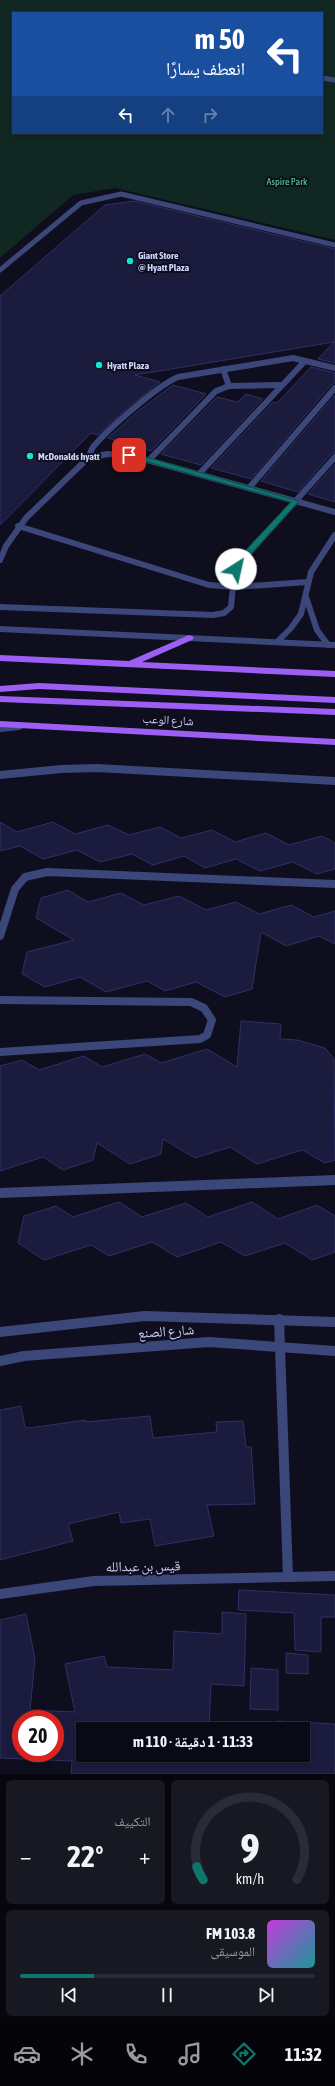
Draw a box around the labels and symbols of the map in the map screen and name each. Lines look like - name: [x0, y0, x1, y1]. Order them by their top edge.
- park label: Aspire Park: [266, 176, 308, 187]
- place label: Giant Store @ Hyatt Plaza: [138, 250, 190, 273]
- marker: Giant Store @ Hyatt Plaza: [125, 256, 135, 266]
- marker: Hyatt Plaza: [94, 360, 104, 370]
- place label: Hyatt Plaza: [107, 360, 149, 371]
- pin: [112, 438, 146, 472]
- marker: McDonalds hyatt: [25, 451, 35, 461]
- place label: McDonalds hyatt: [38, 451, 100, 462]
- position arrow: [215, 548, 257, 590]
- street label: شارع الوعب: [142, 712, 194, 729]
- street label: شارع الصنع: [137, 1321, 195, 1343]
- street label: قيس بن عبدالله: [105, 1557, 181, 1576]
- speed limit sign: 20: [12, 1710, 64, 1762]

